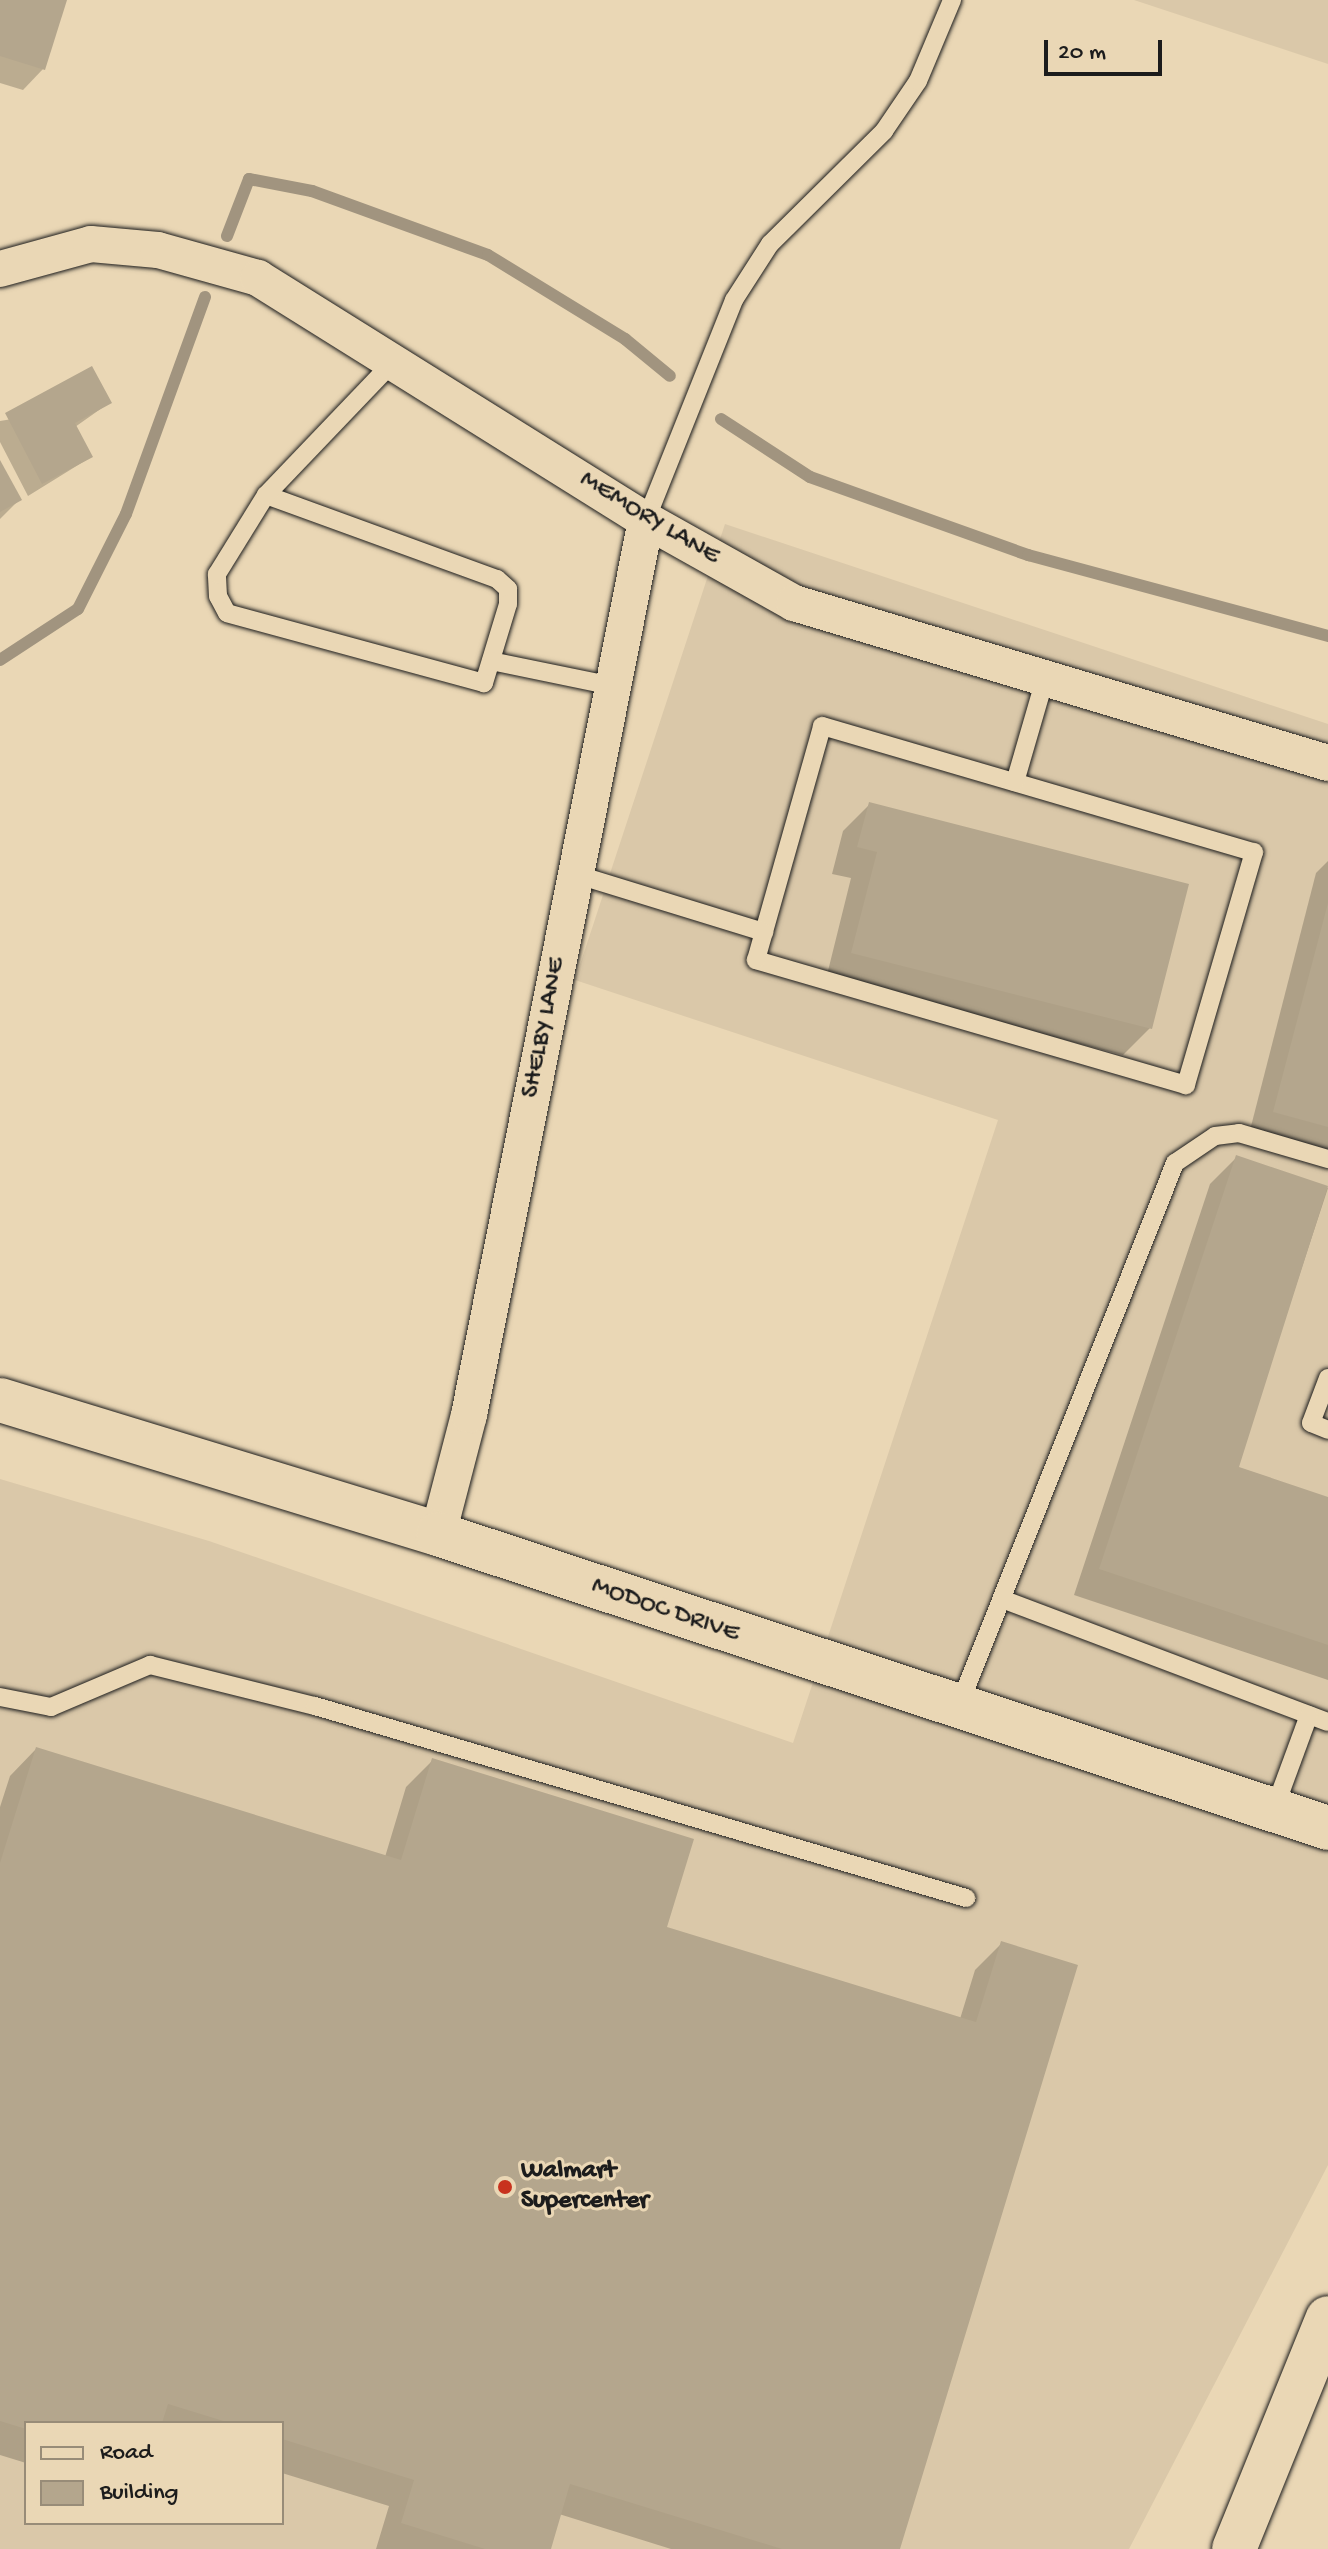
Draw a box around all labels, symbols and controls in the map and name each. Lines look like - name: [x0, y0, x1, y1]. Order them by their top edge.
- scale bar: [1048, 24, 1166, 74]
- text: 20 m: [1058, 39, 1106, 68]
- street label: MEMORY LANE: [573, 465, 725, 573]
- street label: SHELBY LANE: [516, 955, 574, 1101]
- street label: MODOC DRIVE: [587, 1571, 743, 1651]
- place label: Walmart Supercenter: [521, 2156, 649, 2218]
- marker: Walmart Supercenter: [496, 2178, 514, 2196]
- legend: [24, 2421, 284, 2525]
- text: Road: [100, 2439, 152, 2468]
- text: Building: [100, 2479, 178, 2508]

